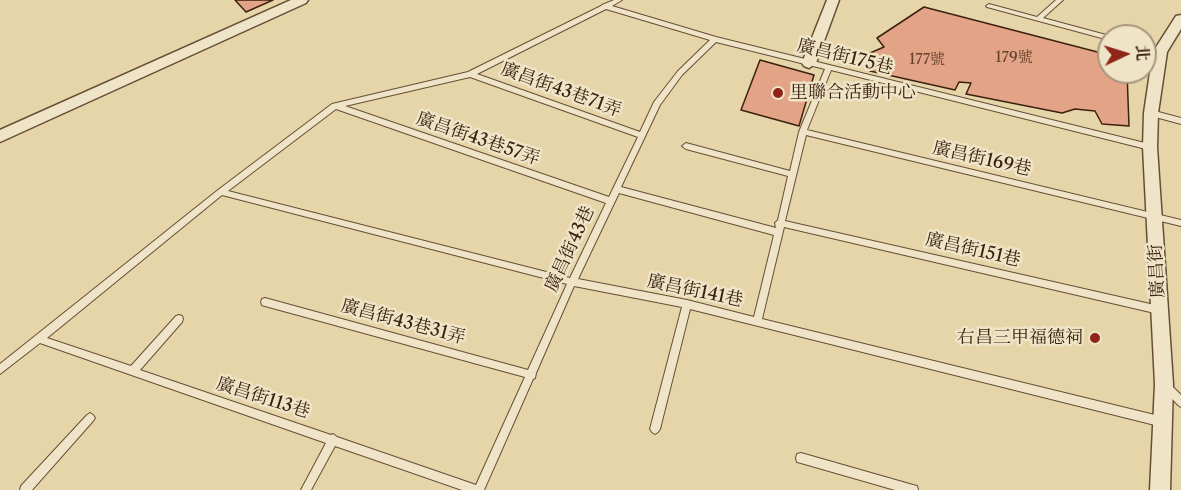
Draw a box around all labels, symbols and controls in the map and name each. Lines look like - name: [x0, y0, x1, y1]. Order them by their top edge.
- north arrow: [1097, 24, 1157, 84]
- street label: 廣昌街175巷: [795, 35, 895, 79]
- text: 北: [1132, 44, 1153, 62]
- house number: 179號: [995, 49, 1033, 67]
- house number: 177號: [909, 51, 945, 69]
- street label: 廣昌街43巷71弄: [498, 58, 624, 122]
- place label: 里聯合活動中心: [790, 82, 916, 104]
- marker: 里聯合活動中心: [771, 86, 785, 100]
- street label: 廣昌街43巷57弄: [414, 108, 542, 170]
- street label: 廣昌街169巷: [931, 137, 1033, 181]
- street label: 廣昌街43巷: [541, 203, 599, 295]
- street label: 廣昌街151巷: [923, 229, 1023, 271]
- street label: 廣昌街: [1145, 243, 1169, 299]
- street label: 廣昌街141巷: [645, 270, 745, 312]
- street label: 廣昌街43巷31弄: [338, 295, 468, 349]
- place label: 右昌三甲福德祠: [957, 327, 1083, 349]
- marker: 右昌三甲福德祠: [1088, 331, 1102, 345]
- street label: 廣昌街113巷: [214, 373, 312, 423]

